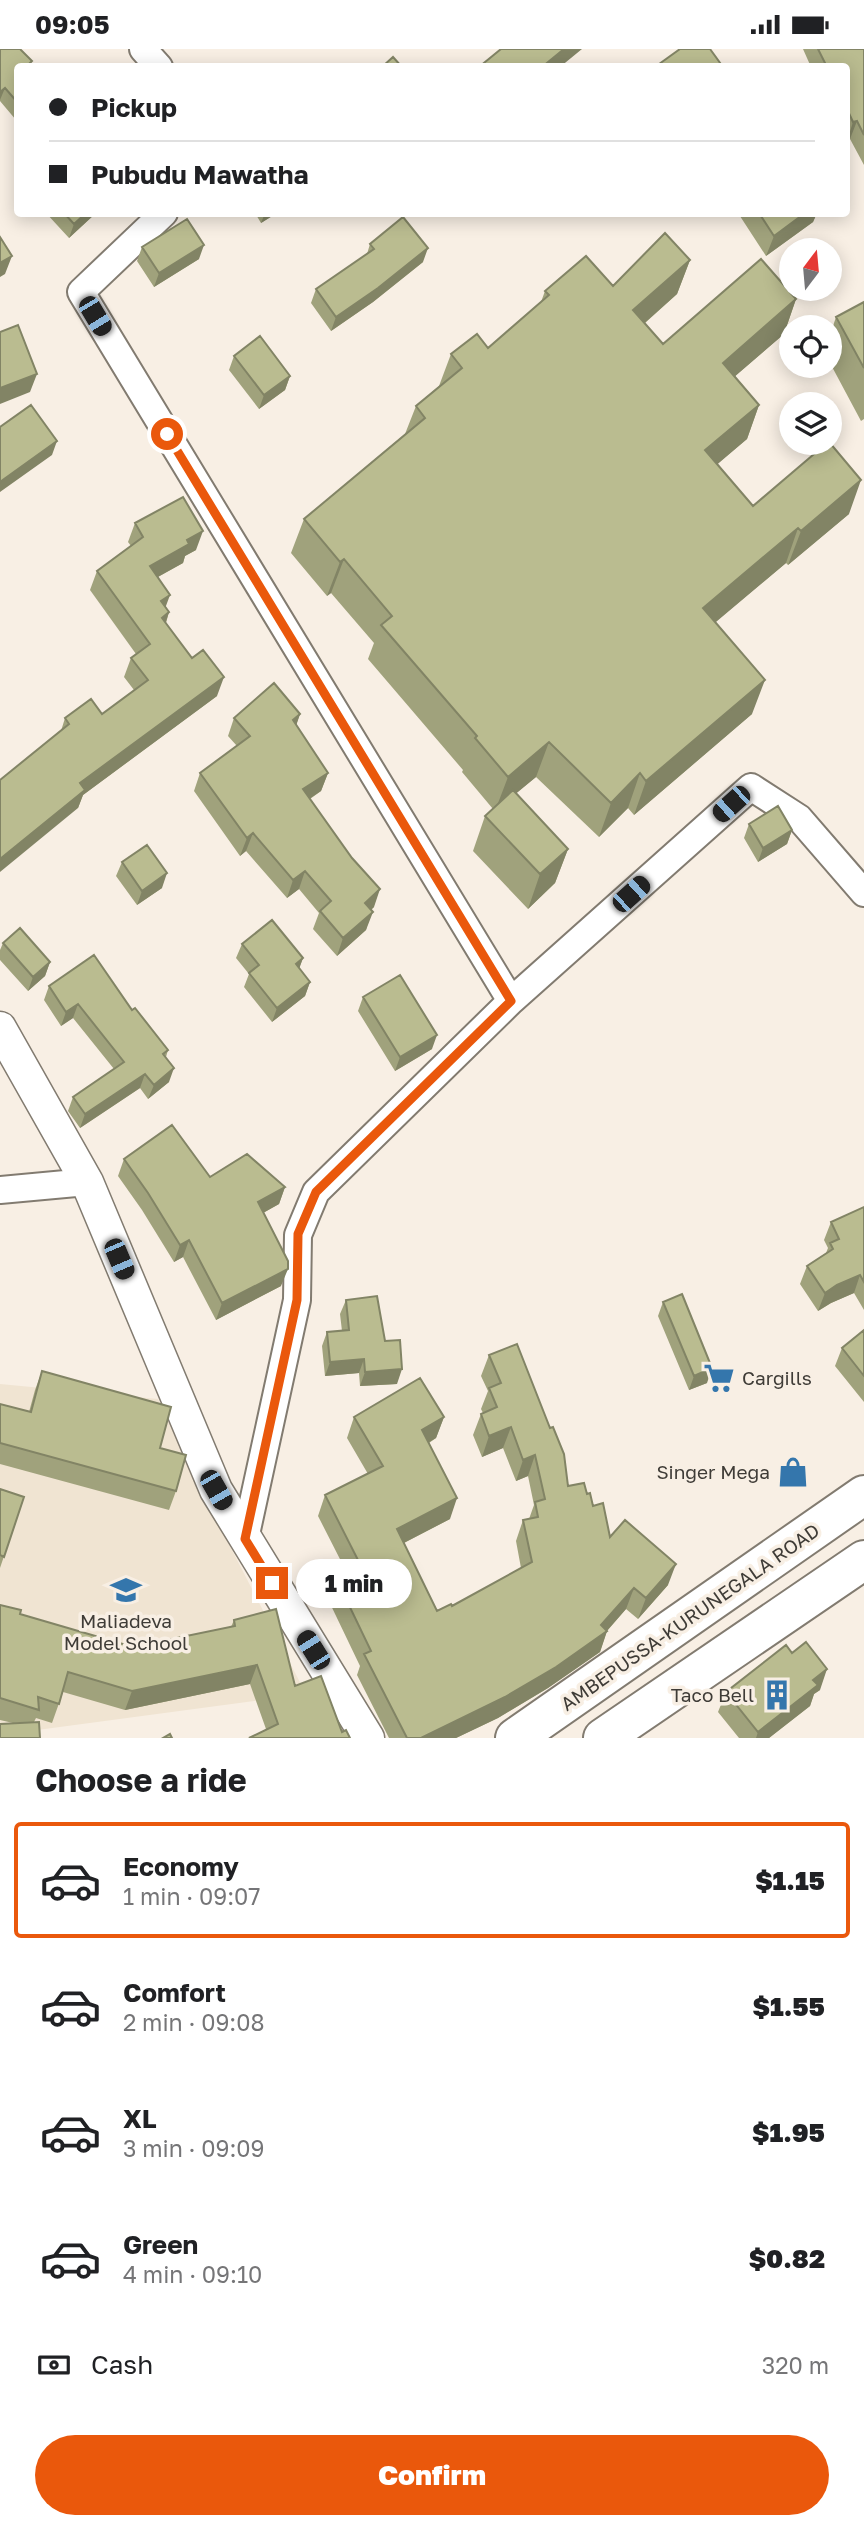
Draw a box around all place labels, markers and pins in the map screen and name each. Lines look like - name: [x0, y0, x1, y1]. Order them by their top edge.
- supermarket icon: Cargills: [702, 1361, 736, 1395]
- place label: Cargills: [742, 1366, 812, 1389]
- shop icon: Singer Mega: [776, 1455, 810, 1489]
- place label: Singer Mega: [656, 1460, 770, 1483]
- school or university icon: Maliadeva Model School: [109, 1573, 143, 1607]
- place label: Maliadeva Model School: [64, 1609, 188, 1654]
- building icon: Taco Bell: [760, 1678, 794, 1712]
- place label: Taco Bell: [671, 1683, 754, 1706]

